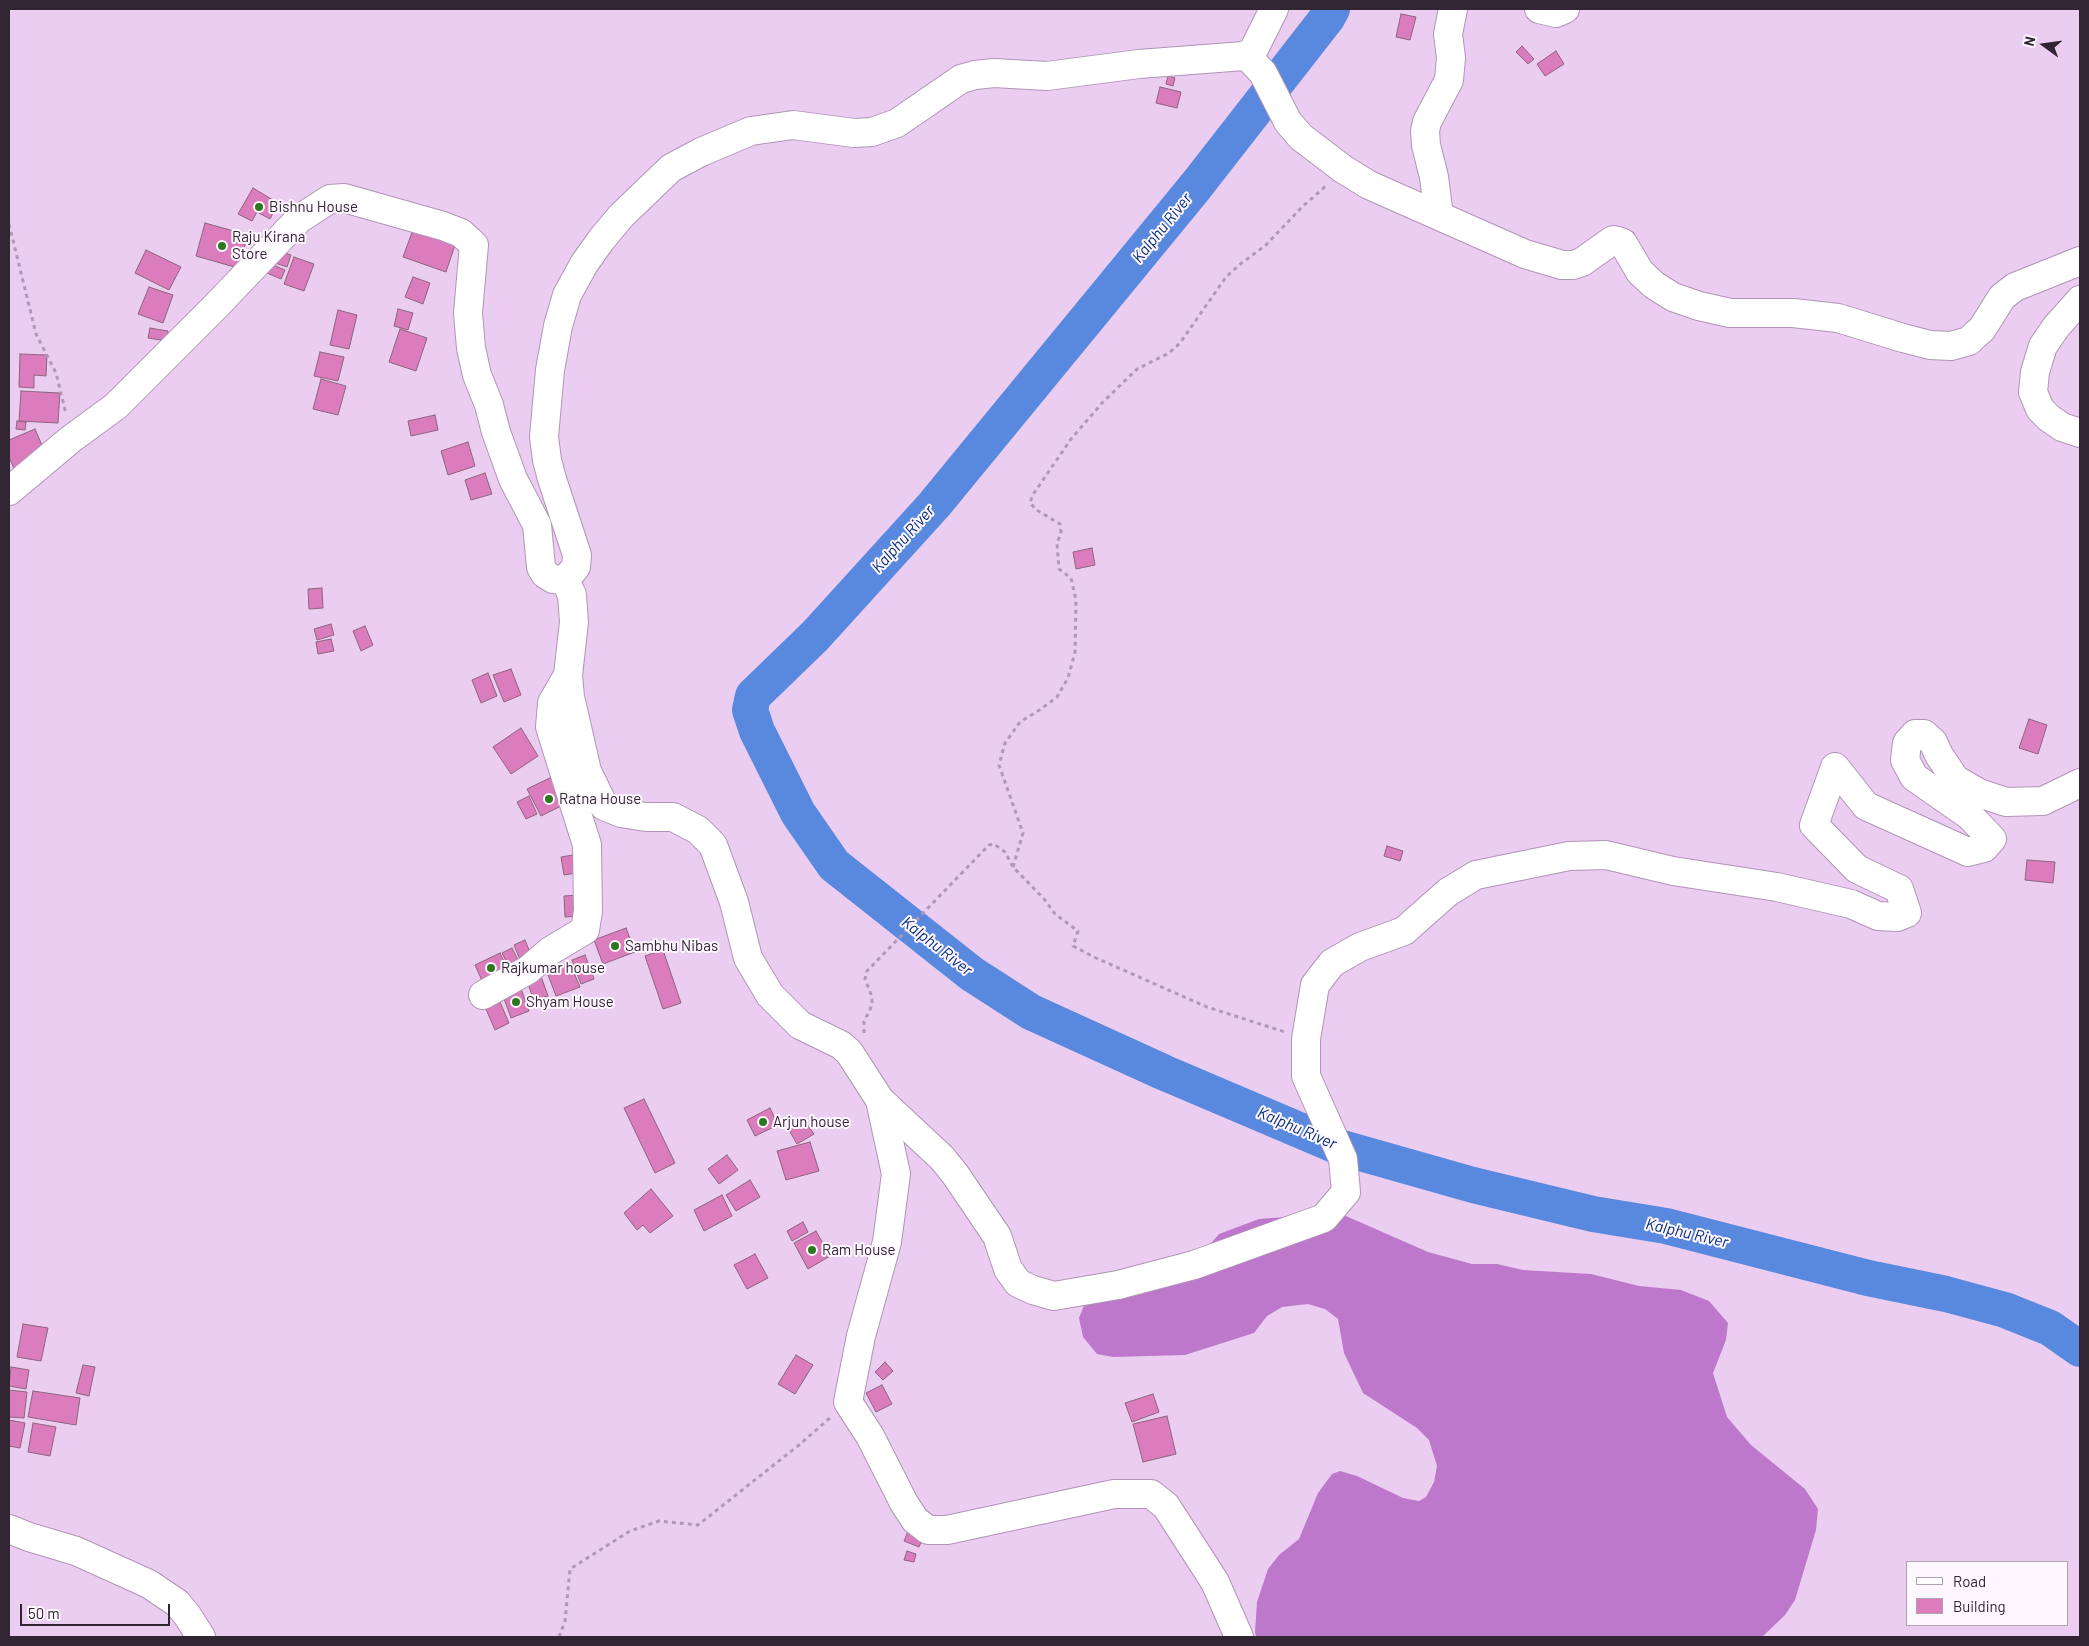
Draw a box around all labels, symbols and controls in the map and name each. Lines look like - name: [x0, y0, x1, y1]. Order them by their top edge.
- north arrow: [2019, 20, 2069, 70]
- text: N: [2020, 35, 2038, 48]
- water label: Kalphu River: [1128, 189, 1196, 267]
- place label: Bishnu House: [269, 198, 358, 216]
- marker: Bishnu House: [253, 201, 265, 213]
- place label: Raju Kirana Store: [232, 228, 305, 263]
- marker: Raju Kirana Store: [216, 240, 228, 252]
- water label: Kalphu River: [868, 501, 938, 577]
- place label: Ratna House: [559, 790, 641, 808]
- marker: Ratna House: [543, 793, 555, 805]
- water label: Kalphu River: [898, 913, 976, 979]
- place label: Sambhu Nibas: [625, 937, 718, 955]
- marker: Sambhu Nibas: [609, 940, 621, 952]
- place label: Rajkumar house: [501, 959, 605, 977]
- marker: Rajkumar house: [485, 962, 497, 974]
- place label: Shyam House: [526, 993, 614, 1011]
- marker: Shyam House: [510, 996, 522, 1008]
- water label: Kalphu River: [1255, 1103, 1339, 1153]
- place label: Arjun house: [773, 1113, 850, 1131]
- marker: Arjun house: [757, 1116, 769, 1128]
- water label: Kalphu River: [1644, 1214, 1730, 1252]
- place label: Ram House: [822, 1241, 895, 1259]
- marker: Ram House: [806, 1244, 818, 1256]
- legend: [1906, 1561, 2069, 1626]
- text: Road: [1953, 1572, 1986, 1590]
- scale bar: [22, 1594, 172, 1626]
- text: Building: [1953, 1597, 2006, 1615]
- text: 50 m: [28, 1604, 60, 1622]

